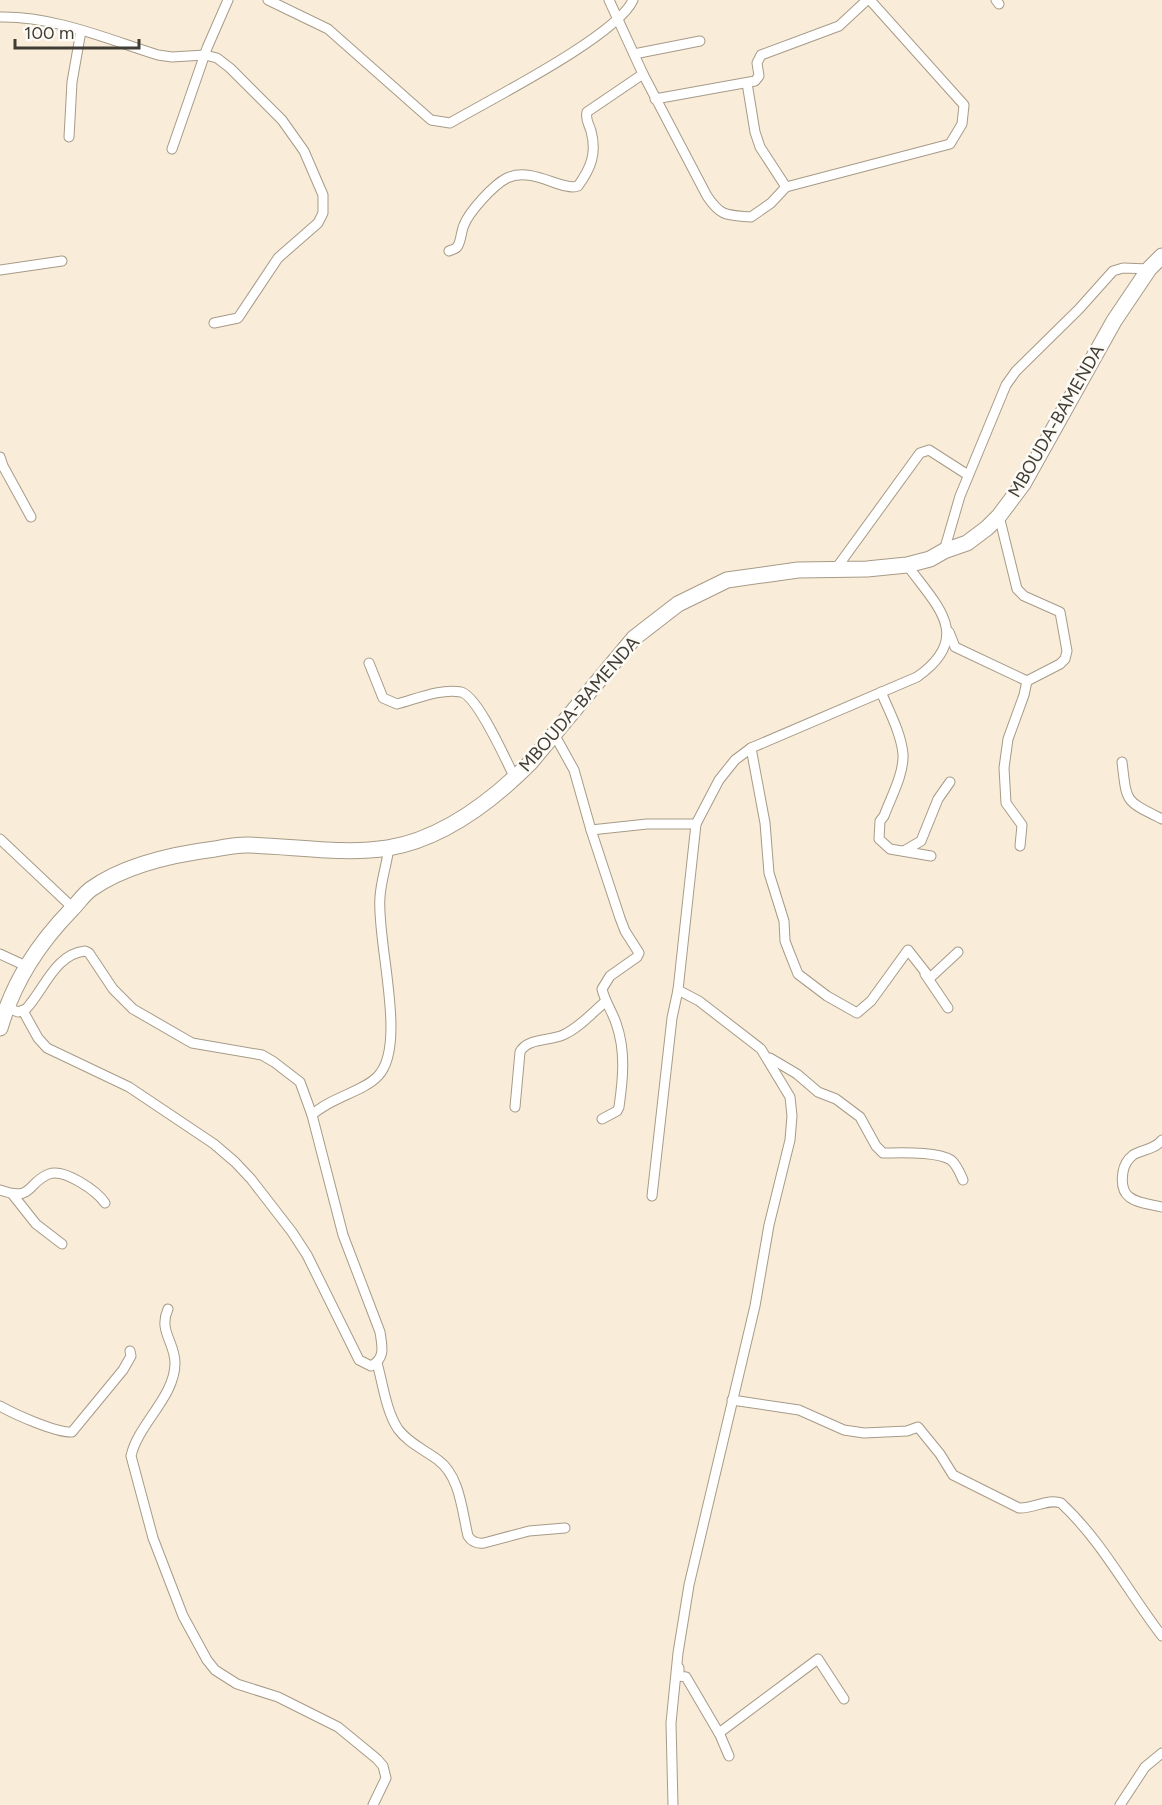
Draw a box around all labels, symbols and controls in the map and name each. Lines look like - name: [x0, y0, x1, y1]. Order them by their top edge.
- scale bar: [15, 12, 140, 50]
- text: 100 m: [24, 22, 74, 44]
- street label: MBOUDA-BAMENDA: [1003, 341, 1109, 501]
- street label: MBOUDA-BAMENDA: [514, 632, 644, 776]

